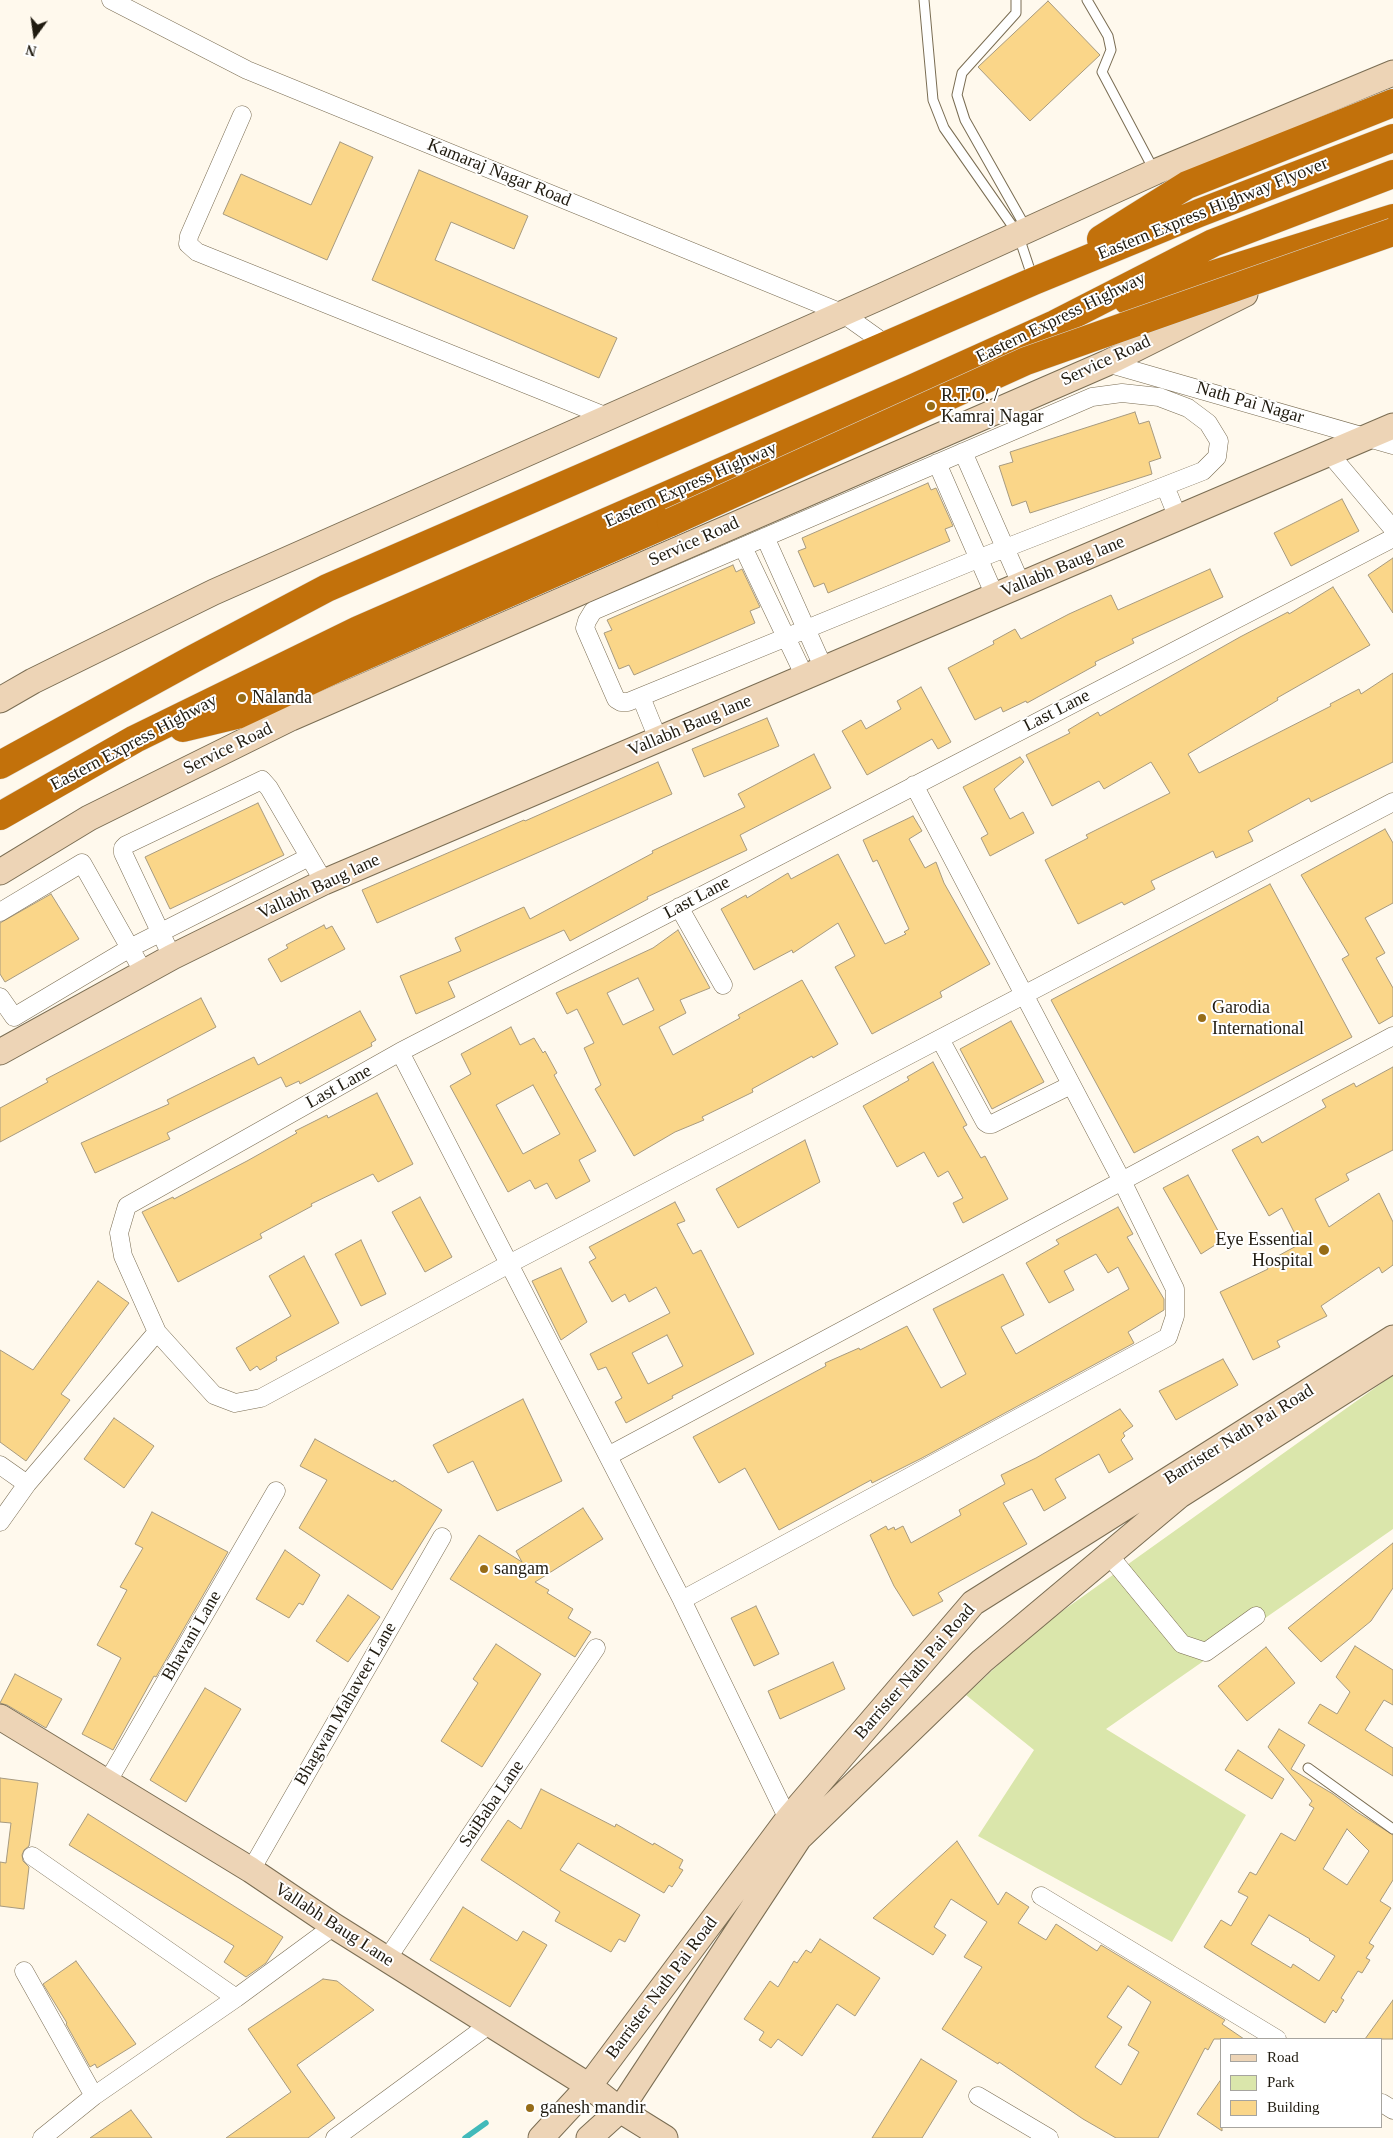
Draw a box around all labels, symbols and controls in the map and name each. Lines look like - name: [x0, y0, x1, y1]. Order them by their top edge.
- north arrow: [10, 10, 60, 60]
- text: N: [25, 42, 38, 59]
- street label: Kamaraj Nagar Road: [424, 134, 574, 212]
- street label: Eastern Express Highway Flyover: [1095, 153, 1331, 265]
- street label: Eastern Express Highway: [973, 268, 1149, 368]
- street label: Service Road: [1058, 331, 1154, 391]
- street label: Nath Pai Nagar: [1194, 377, 1306, 429]
- place label: R.T.O. / Kamraj Nagar: [941, 385, 1043, 428]
- marker: R.T.O. / Kamraj Nagar: [925, 400, 937, 412]
- street label: Eastern Express Highway: [602, 437, 780, 533]
- street label: Service Road: [646, 513, 742, 571]
- street label: Vallabh Baug lane: [998, 531, 1128, 603]
- street label: Last Lane: [1020, 685, 1094, 737]
- place label: Nalanda: [252, 687, 312, 709]
- street label: Eastern Express Highway: [47, 690, 221, 796]
- street label: Vallabh Baug lane: [625, 690, 755, 762]
- marker: Nalanda: [236, 692, 248, 704]
- street label: Service Road: [180, 718, 276, 780]
- street label: Vallabh Baug lane: [255, 849, 383, 925]
- street label: Last Lane: [660, 872, 734, 924]
- place label: Garodia International: [1212, 997, 1304, 1040]
- marker: Garodia International: [1196, 1012, 1208, 1024]
- street label: Last Lane: [303, 1060, 375, 1114]
- place label: Eye Essential Hospital: [1216, 1229, 1313, 1272]
- marker: Eye Essential Hospital: [1317, 1243, 1331, 1257]
- street label: Barrister Nath Pai Road: [1160, 1380, 1318, 1490]
- place label: sangam: [494, 1558, 549, 1580]
- marker: sangam: [478, 1563, 490, 1575]
- street label: Bhavani Lane: [158, 1587, 226, 1685]
- street label: Barrister Nath Pai Road: [850, 1600, 980, 1744]
- street label: Bhagwan Mahaveer Lane: [290, 1619, 402, 1789]
- street label: SaiBaba Lane: [455, 1756, 529, 1852]
- street label: Vallabh Baug Lane: [270, 1878, 398, 1972]
- street label: Barrister Nath Pai Road: [601, 1913, 723, 2063]
- legend: [1220, 2038, 1383, 2128]
- text: Road: [1267, 2049, 1299, 2065]
- text: Park: [1267, 2074, 1295, 2090]
- place label: ganesh mandir: [540, 2097, 645, 2119]
- text: Building: [1267, 2099, 1320, 2115]
- marker: ganesh mandir: [524, 2102, 536, 2114]

